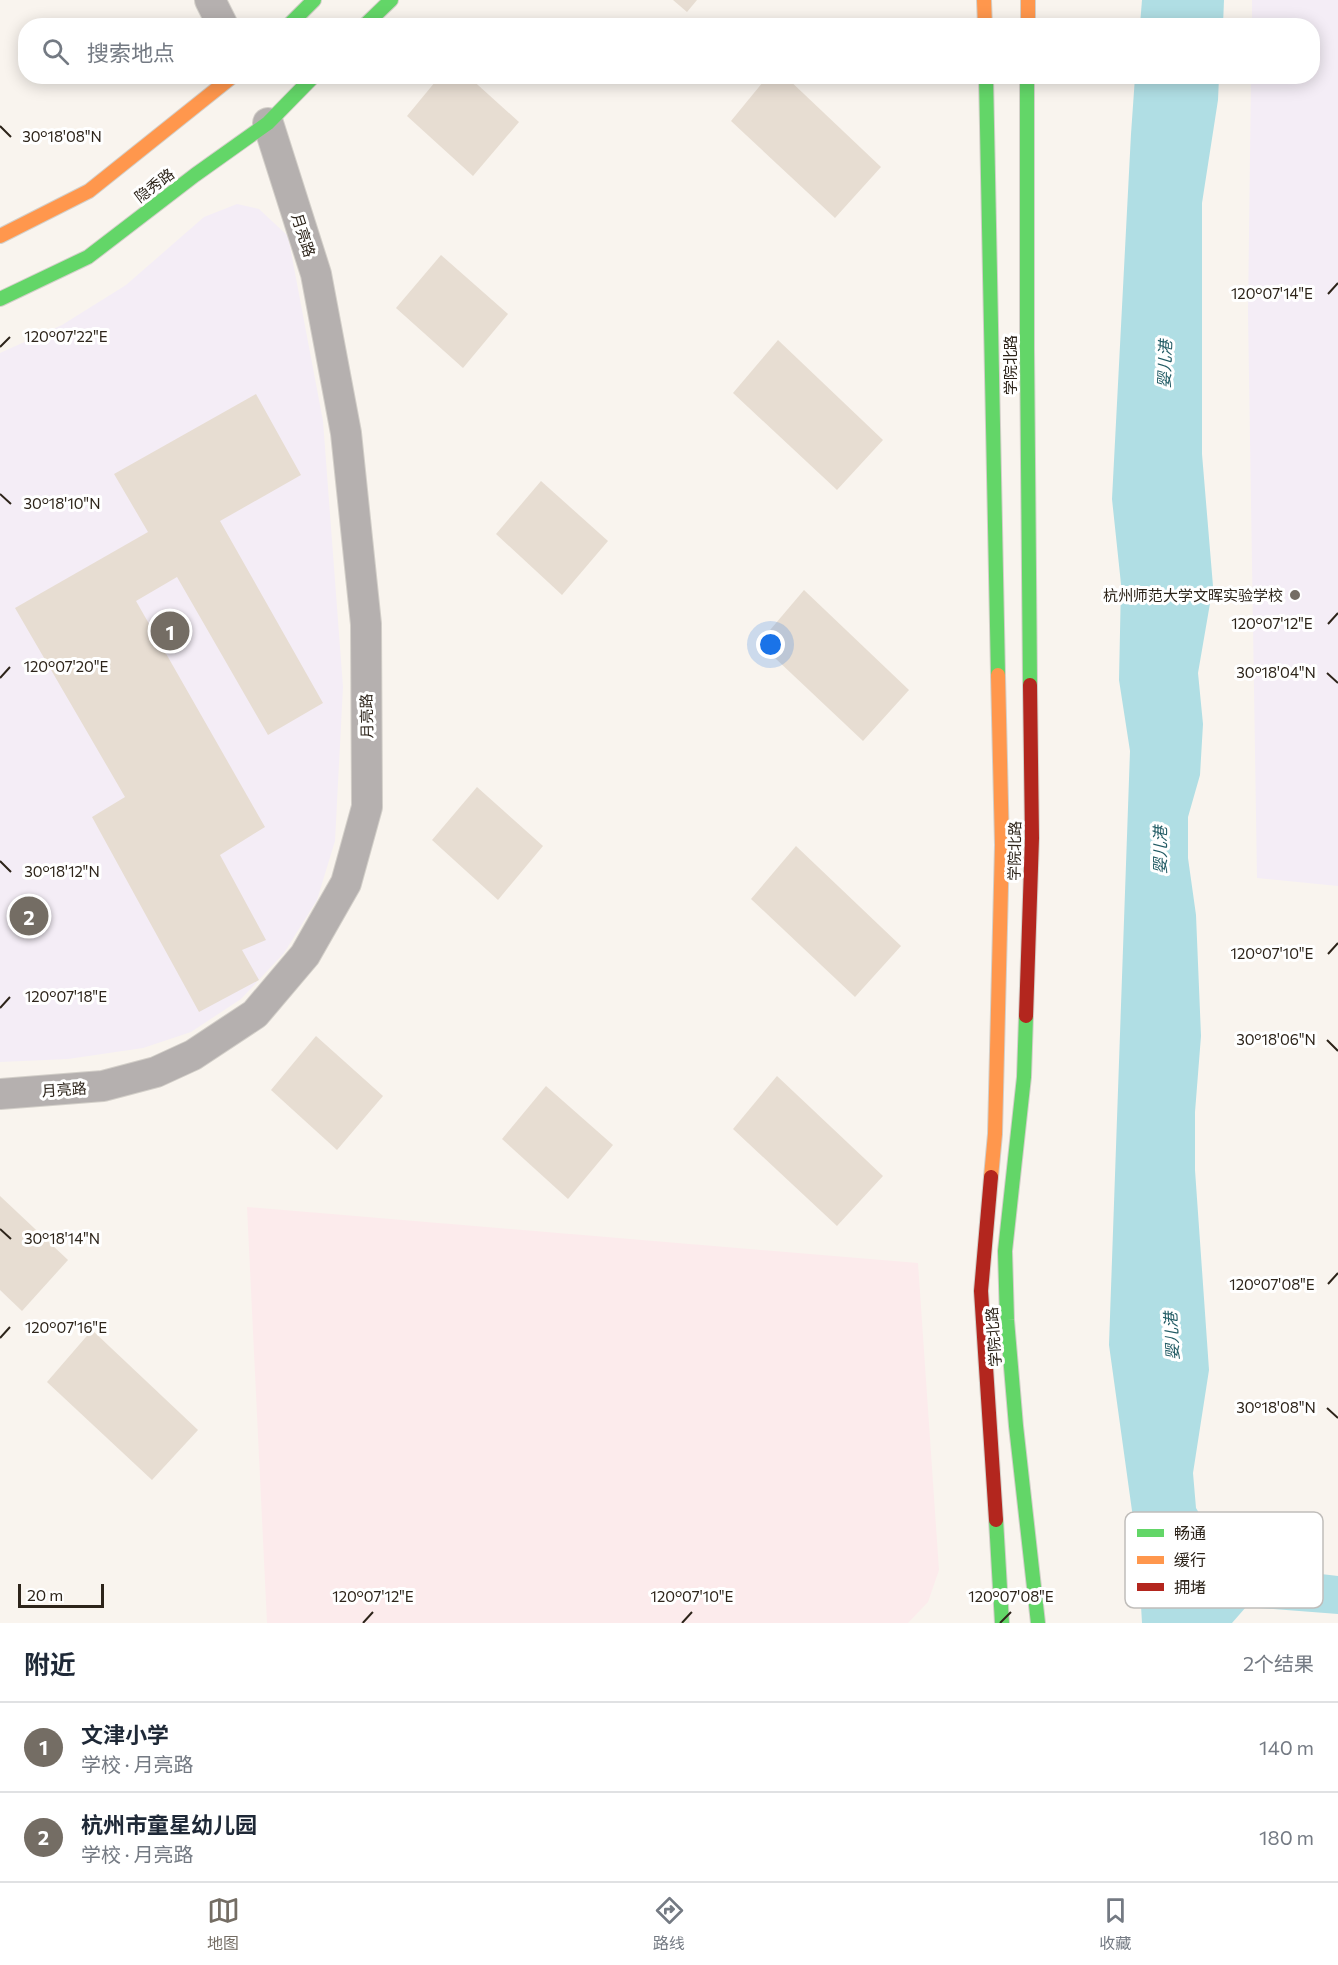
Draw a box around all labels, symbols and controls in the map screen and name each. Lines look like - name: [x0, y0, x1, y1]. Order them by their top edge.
- search box: [18, 18, 1320, 84]
- icon: search: [39, 35, 72, 68]
- text: 搜索地点: [87, 39, 175, 66]
- text: 30°18'08"N: [22, 127, 102, 145]
- street label: 隐秀路: [131, 164, 177, 206]
- street label: 月亮路: [288, 211, 320, 259]
- text: 120°07'14"E: [1231, 284, 1313, 302]
- text: 120°07'22"E: [24, 327, 108, 345]
- street label: 学院北路: [1001, 335, 1019, 395]
- water label: 婴儿港: [1154, 338, 1174, 388]
- text: 30°18'10"N: [23, 494, 101, 512]
- place label: 杭州师范大学文晖实验学校: [1103, 586, 1283, 604]
- marker: 杭州师范大学文晖实验学校: [1288, 588, 1302, 602]
- pin: 1: [150, 608, 190, 654]
- text: 120°07'12"E: [1231, 614, 1313, 632]
- your location: [756, 630, 785, 659]
- text: 120°07'20"E: [24, 657, 108, 675]
- text: 30°18'04"N: [1236, 663, 1316, 681]
- street label: 月亮路: [357, 693, 375, 739]
- street label: 学院北路: [1004, 821, 1024, 881]
- water label: 婴儿港: [1150, 824, 1169, 874]
- text: 30°18'12"N: [24, 862, 100, 880]
- pin: 2: [9, 894, 48, 938]
- text: 120°07'10"E: [1231, 944, 1314, 962]
- text: 120°07'18"E: [25, 987, 107, 1005]
- text: 30°18'06"N: [1236, 1030, 1316, 1048]
- street label: 月亮路: [41, 1078, 87, 1100]
- text: 30°18'14"N: [24, 1229, 100, 1247]
- text: 120°07'08"E: [1229, 1275, 1315, 1293]
- street label: 学院北路: [982, 1306, 1004, 1368]
- water label: 婴儿港: [1160, 1310, 1182, 1360]
- text: 120°07'16"E: [25, 1318, 107, 1336]
- text: 30°18'08"N: [1236, 1398, 1316, 1416]
- legend: [1125, 1512, 1323, 1608]
- text: 畅通: [1174, 1523, 1206, 1542]
- text: 缓行: [1174, 1550, 1206, 1569]
- text: 拥堵: [1174, 1577, 1206, 1596]
- scale bar: [18, 1581, 104, 1608]
- text: 20 m: [27, 1585, 63, 1604]
- text: 120°07'12"E: [332, 1587, 414, 1605]
- text: 120°07'10"E: [651, 1587, 734, 1605]
- text: 120°07'08"E: [968, 1587, 1054, 1605]
- text: 附近: [24, 1648, 76, 1679]
- text: 2个结果: [1243, 1651, 1314, 1675]
- text: 文津小学: [81, 1721, 169, 1748]
- text: 1: [39, 1735, 48, 1759]
- text: 140 m: [1259, 1735, 1314, 1759]
- text: 学校 · 月亮路: [81, 1752, 193, 1776]
- text: 杭州市童星幼儿园: [81, 1811, 257, 1838]
- text: 2: [38, 1825, 49, 1849]
- text: 180 m: [1259, 1825, 1314, 1849]
- text: 学校 · 月亮路: [81, 1842, 193, 1866]
- tab: 地图: [207, 1894, 240, 1954]
- tab: 路线: [653, 1894, 686, 1954]
- tab: 收藏: [1099, 1894, 1132, 1954]

